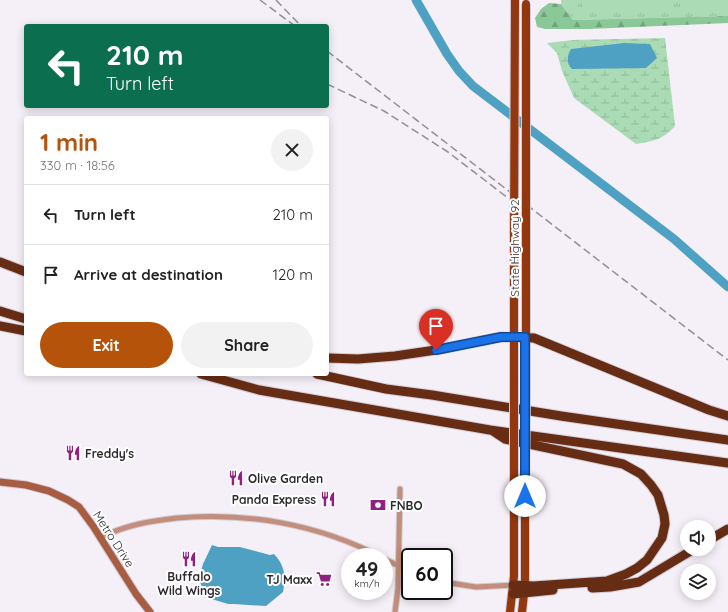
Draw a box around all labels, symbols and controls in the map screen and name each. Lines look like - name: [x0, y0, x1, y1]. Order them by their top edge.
- text: 210 m: [106, 37, 184, 72]
- icon: left: [40, 40, 92, 92]
- text: Turn left: [106, 72, 174, 95]
- text: 1 min: [40, 127, 98, 157]
- button: close: [271, 129, 313, 171]
- text: 330 m · 18:56: [40, 157, 115, 173]
- street label: State Highway 92: [507, 199, 522, 297]
- icon: left: [40, 204, 62, 226]
- text: Turn left: [74, 205, 136, 224]
- text: 210 m: [272, 205, 313, 224]
- icon: arrive: [40, 264, 62, 286]
- text: Arrive at destination: [74, 265, 223, 284]
- text: 120 m: [272, 265, 313, 284]
- pin: [419, 309, 453, 350]
- icon: arrive: [425, 315, 447, 337]
- button: Exit: [40, 322, 173, 368]
- button: Share: [181, 322, 313, 368]
- restaurant icon: Freddy's: [64, 444, 82, 462]
- place label: Freddy's: [85, 446, 134, 461]
- restaurant icon: Olive Garden: [227, 469, 245, 487]
- place label: Olive Garden: [248, 471, 323, 486]
- position arrow: [504, 475, 546, 517]
- restaurant icon: Panda Express: [319, 490, 337, 508]
- place label: Panda Express: [232, 492, 316, 507]
- bank icon: FNBO: [369, 496, 387, 514]
- place label: FNBO: [390, 498, 423, 513]
- street label: Metro Drive: [90, 508, 138, 570]
- map controls: [680, 520, 716, 600]
- button: sound: [680, 520, 716, 556]
- speed limit sign: 60: [401, 548, 453, 600]
- restaurant icon: Buffalo Wild Wings: [180, 550, 198, 568]
- text: 49: [356, 556, 378, 581]
- button: layers: [680, 564, 716, 600]
- place label: Buffalo Wild Wings: [158, 569, 221, 598]
- supermarket icon: TJ Maxx: [315, 570, 333, 588]
- place label: TJ Maxx: [266, 572, 312, 587]
- text: km/h: [354, 577, 380, 590]

